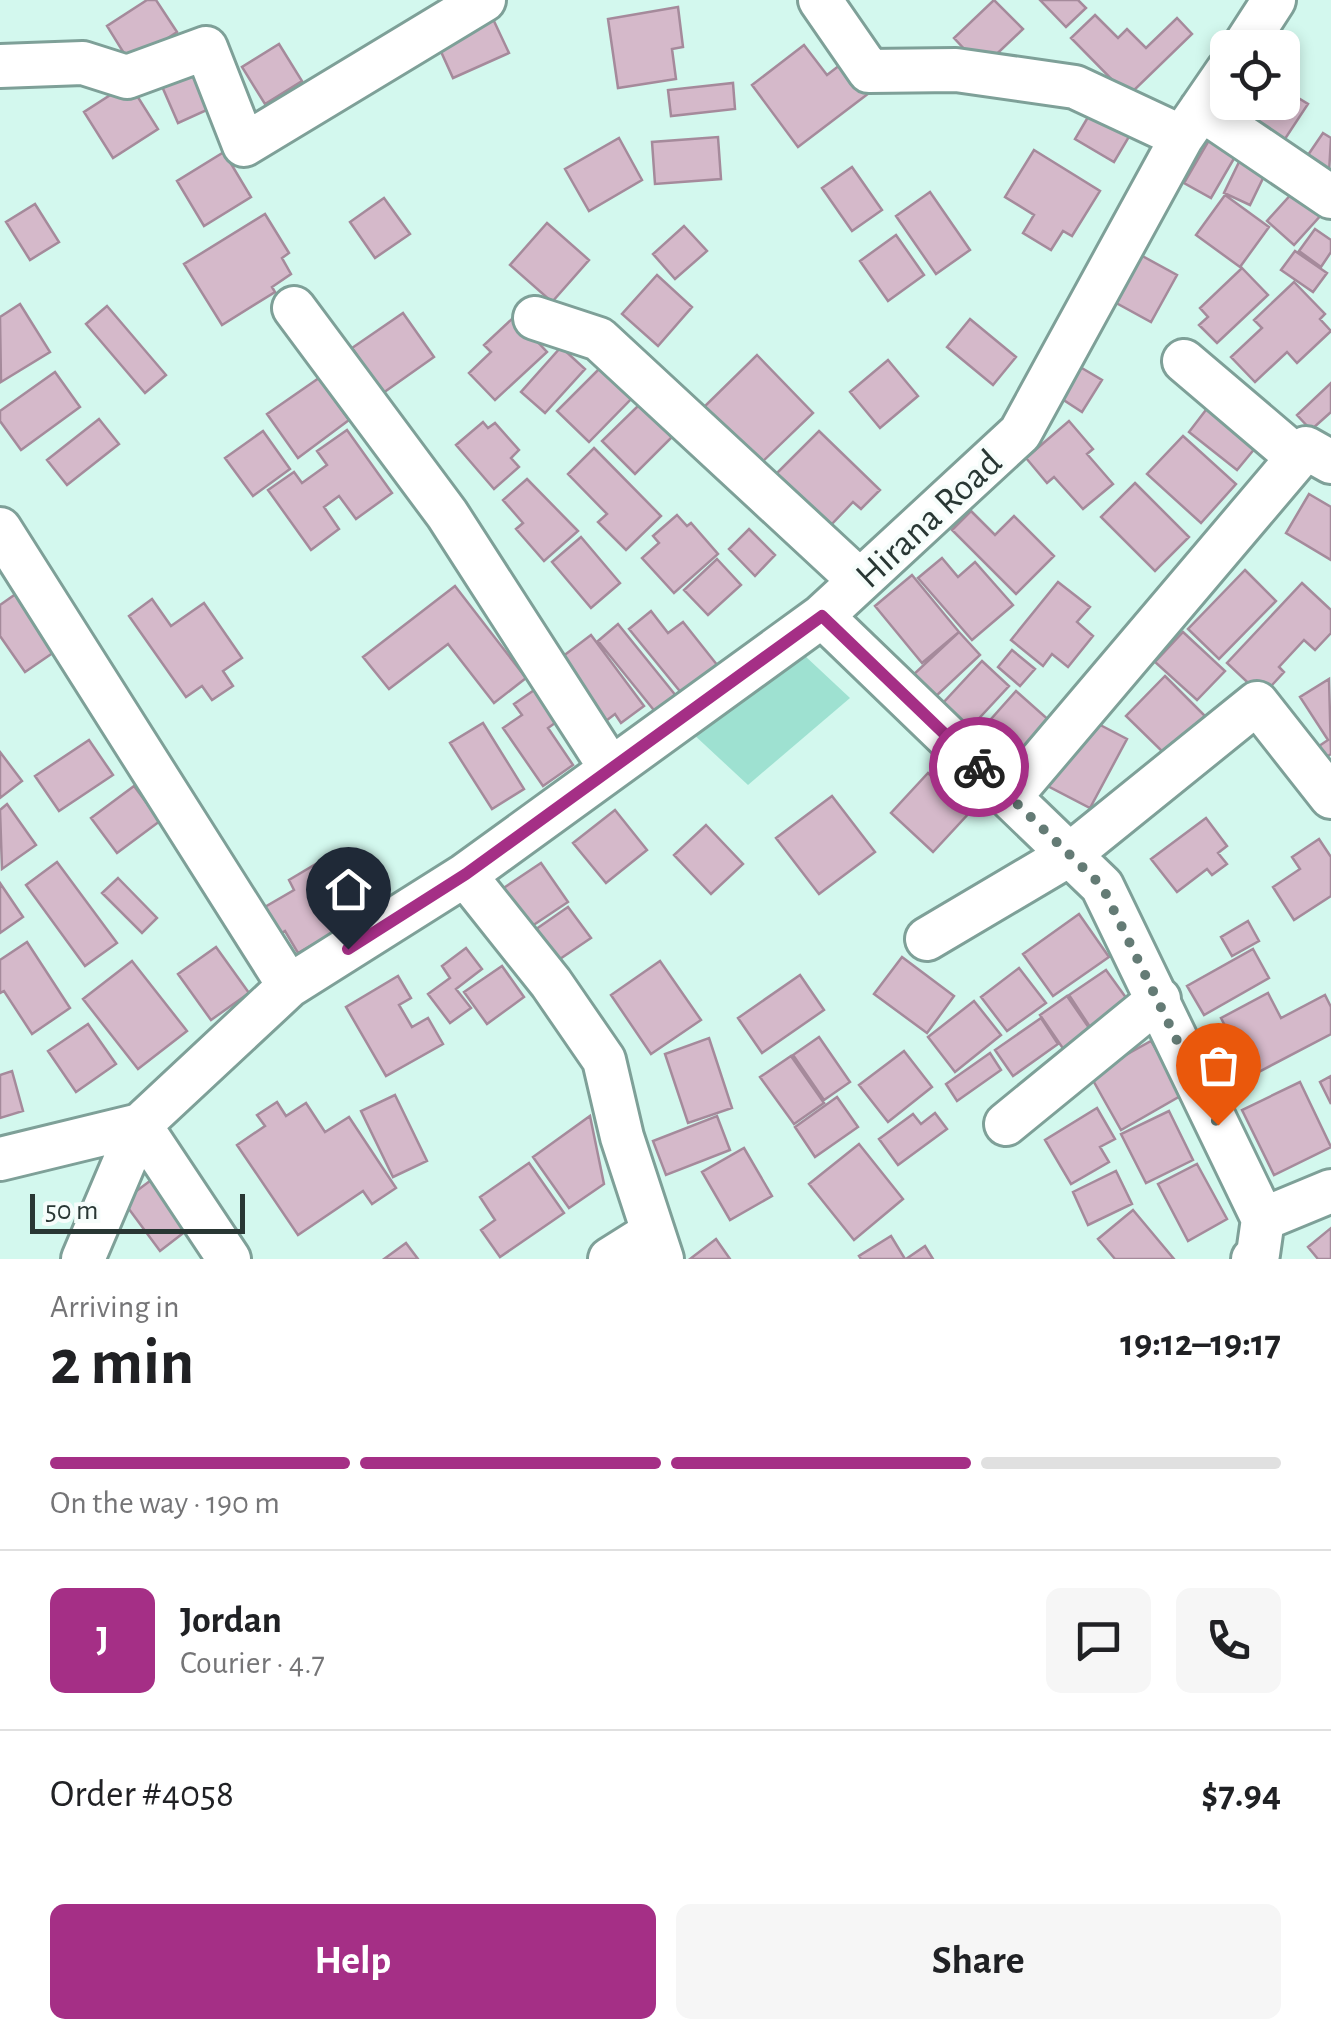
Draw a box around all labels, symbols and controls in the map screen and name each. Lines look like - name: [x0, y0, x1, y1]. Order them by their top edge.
- map controls: [1210, 30, 1300, 120]
- button: locate: [1210, 30, 1300, 120]
- street label: Hirana Road: [849, 443, 1009, 596]
- courier: [929, 717, 1029, 817]
- icon: bike: [952, 740, 1007, 795]
- pin: [306, 847, 391, 950]
- icon: home: [321, 862, 376, 917]
- pin: [1176, 1023, 1261, 1126]
- icon: bag: [1191, 1038, 1246, 1093]
- scale bar: [30, 1189, 245, 1234]
- text: 50 m: [45, 1197, 99, 1225]
- text: Arriving in: [50, 1291, 179, 1323]
- text: 19:12–19:17: [1120, 1325, 1281, 1363]
- text: 2 min: [50, 1331, 194, 1396]
- text: On the way · 190 m: [50, 1487, 280, 1519]
- button: chat: [1046, 1588, 1151, 1693]
- button: phone: [1176, 1588, 1281, 1693]
- text: Jordan: [180, 1602, 282, 1640]
- text: J: [96, 1621, 109, 1659]
- text: Courier · 4.7: [180, 1647, 325, 1679]
- text: Order #4058: [50, 1776, 234, 1814]
- text: $7.94: [1201, 1776, 1281, 1814]
- button: Help: [50, 1904, 656, 2019]
- button: Share: [676, 1904, 1281, 2019]

